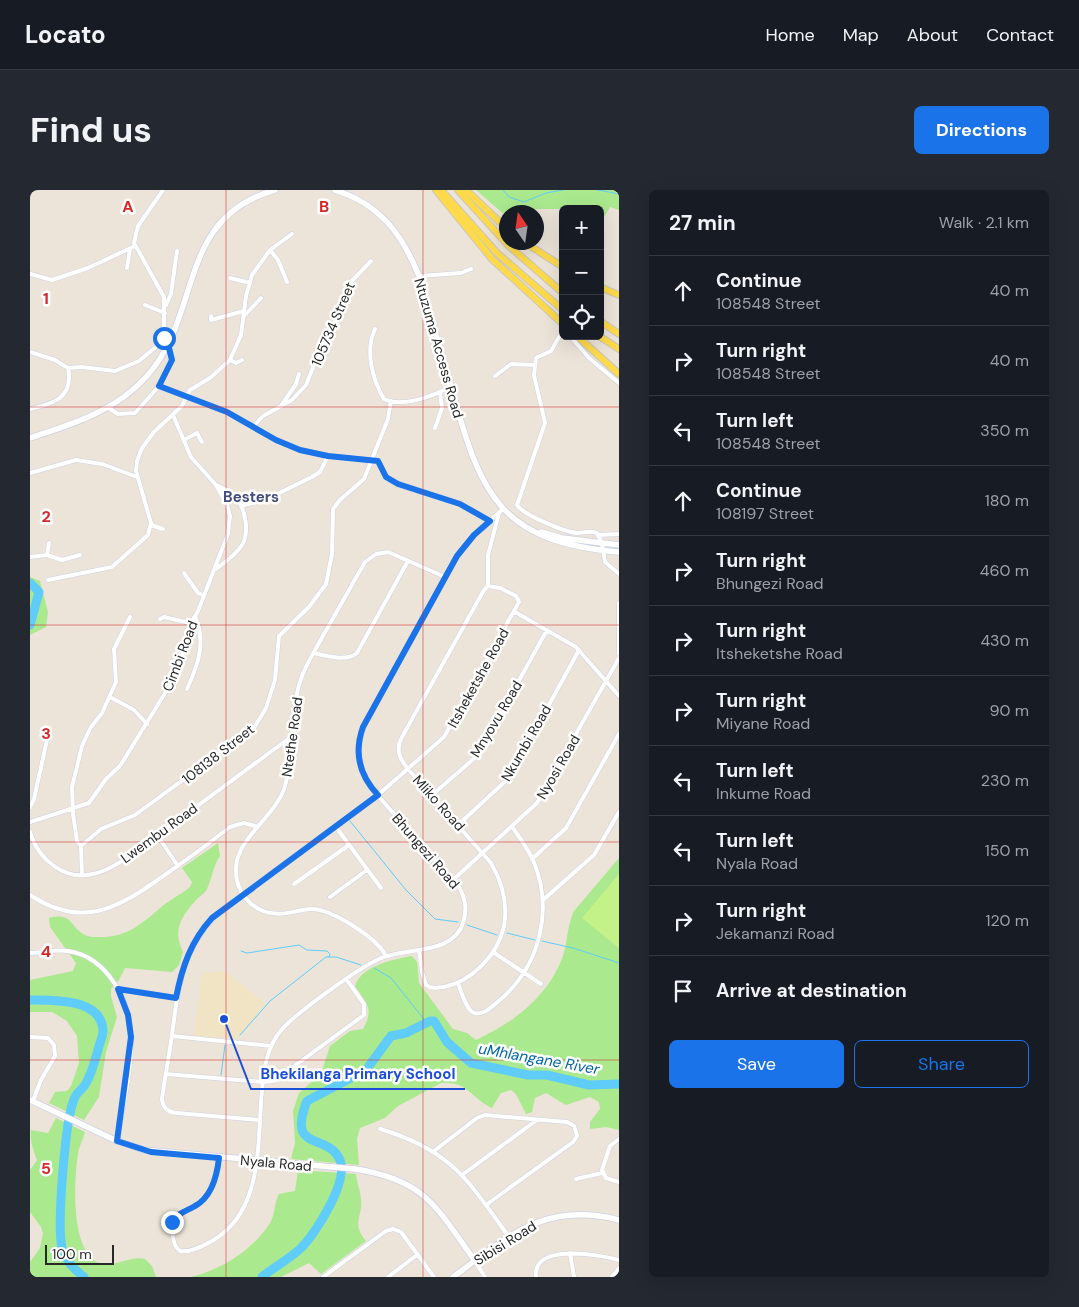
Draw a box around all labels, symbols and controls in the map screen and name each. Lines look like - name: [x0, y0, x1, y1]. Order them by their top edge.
- text: Locato: [25, 19, 106, 50]
- text: Home: [765, 23, 815, 47]
- text: Map: [843, 23, 879, 47]
- text: About: [907, 23, 958, 47]
- text: Contact: [986, 23, 1054, 47]
- button: Directions: [914, 106, 1049, 154]
- text: Find us: [30, 107, 152, 153]
- text: A: [122, 196, 134, 217]
- text: B: [319, 196, 329, 217]
- north arrow: [499, 205, 544, 250]
- map controls: [559, 205, 604, 340]
- button: +: [559, 205, 604, 250]
- text: 27 min: [669, 209, 736, 237]
- text: Walk · 2.1 km: [939, 212, 1029, 233]
- button: −: [559, 250, 604, 295]
- text: Continue: [716, 268, 802, 293]
- street label: Ntuzuma Access Road: [410, 276, 468, 420]
- icon: ahead: [669, 277, 697, 305]
- street label: 105734 Street: [307, 279, 359, 369]
- text: 40 m: [990, 280, 1029, 301]
- text: 1: [43, 288, 49, 309]
- text: 108548 Street: [716, 293, 820, 314]
- button: locate: [559, 295, 604, 340]
- route start: [153, 327, 176, 350]
- text: Turn right: [716, 338, 806, 363]
- icon: right: [669, 347, 697, 375]
- text: 40 m: [990, 350, 1029, 371]
- text: 108548 Street: [716, 363, 820, 384]
- text: Turn left: [716, 408, 794, 433]
- icon: left: [669, 417, 697, 445]
- text: 350 m: [980, 420, 1029, 441]
- text: 108548 Street: [716, 433, 820, 454]
- text: Continue: [716, 478, 802, 503]
- district label: Besters: [223, 487, 279, 507]
- icon: ahead: [669, 487, 697, 515]
- text: 180 m: [985, 490, 1029, 511]
- text: 108197 Street: [716, 503, 814, 524]
- text: 2: [41, 506, 51, 527]
- text: Turn right: [716, 548, 806, 573]
- icon: right: [669, 557, 697, 585]
- text: 460 m: [980, 560, 1029, 581]
- text: Bhungezi Road: [716, 573, 824, 594]
- street label: Cimbi Road: [158, 618, 202, 694]
- text: Turn right: [716, 618, 806, 643]
- street label: Itsheketshe Road: [443, 625, 513, 731]
- icon: right: [669, 627, 697, 655]
- text: 430 m: [980, 630, 1029, 651]
- text: Itsheketshe Road: [716, 643, 843, 664]
- street label: Mnyovu Road: [466, 677, 526, 761]
- text: Turn right: [716, 688, 806, 713]
- street label: Ntethe Road: [277, 696, 307, 778]
- icon: right: [669, 697, 697, 725]
- text: 90 m: [989, 700, 1029, 721]
- street label: Nkumbi Road: [497, 701, 555, 785]
- text: Miyane Road: [716, 713, 810, 734]
- street label: 108138 Street: [178, 720, 258, 788]
- text: 3: [41, 723, 51, 744]
- street label: Nyosi Road: [532, 731, 584, 803]
- text: Turn left: [716, 758, 794, 783]
- icon: left: [669, 767, 697, 795]
- text: 230 m: [981, 770, 1029, 791]
- street label: Mliko Road: [409, 771, 469, 835]
- text: Inkume Road: [716, 783, 811, 804]
- street label: Lwembu Road: [117, 799, 201, 867]
- street label: Bhungezi Road: [388, 810, 464, 892]
- text: Turn left: [716, 828, 794, 853]
- icon: left: [669, 837, 697, 865]
- text: 150 m: [985, 840, 1029, 861]
- text: Nyala Road: [716, 853, 798, 874]
- text: Turn right: [716, 898, 806, 923]
- icon: right: [669, 907, 697, 935]
- text: 120 m: [985, 910, 1029, 931]
- text: Jekamanzi Road: [716, 923, 835, 944]
- text: 4: [41, 941, 51, 962]
- icon: arrive: [669, 977, 697, 1005]
- text: Arrive at destination: [716, 978, 907, 1003]
- water label: uMhlangane River: [477, 1039, 602, 1080]
- button: Save: [669, 1040, 844, 1088]
- button: Share: [854, 1040, 1029, 1088]
- callout: Bhekilanga Primary School: [251, 1059, 465, 1089]
- text: Bhekilanga Primary School: [261, 1064, 455, 1084]
- street label: Nyala Road: [240, 1151, 312, 1175]
- text: 5: [41, 1158, 51, 1179]
- route end: [161, 1211, 184, 1234]
- street label: Sibisi Road: [470, 1217, 540, 1269]
- scale bar: [45, 1242, 114, 1265]
- text: 100 m: [52, 1245, 92, 1263]

